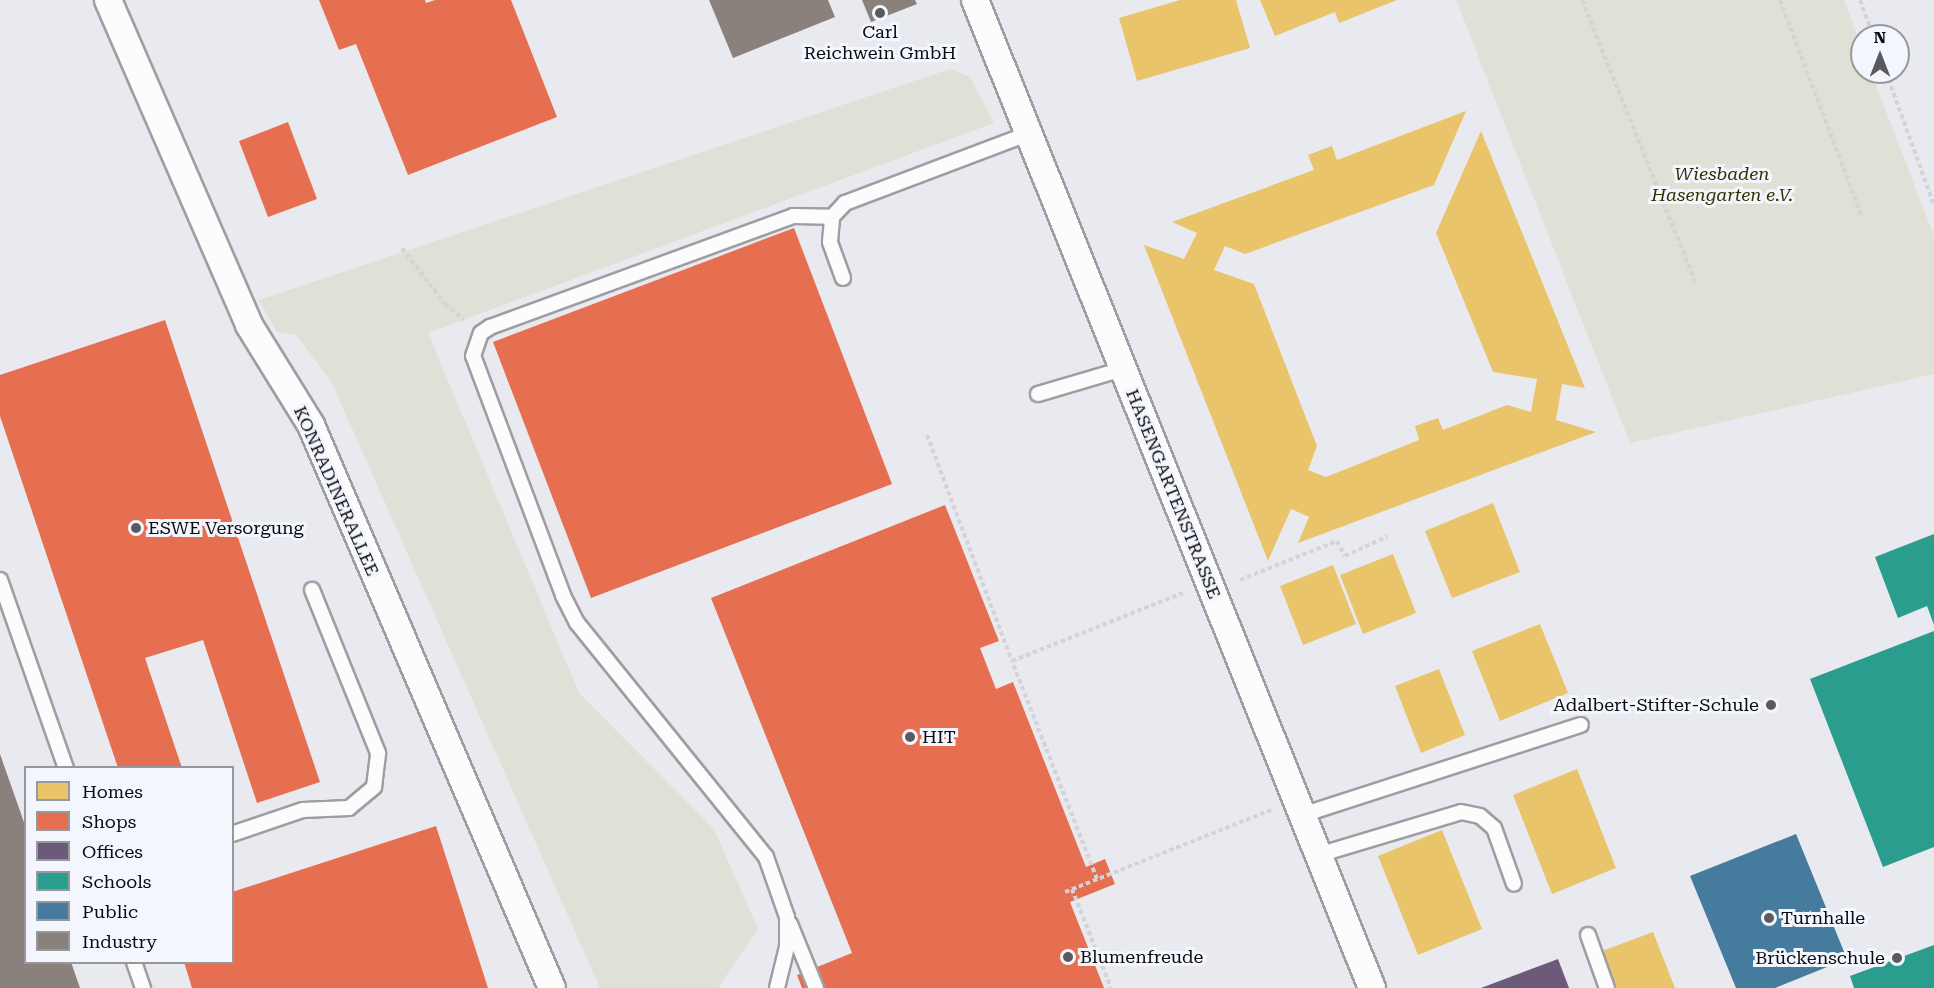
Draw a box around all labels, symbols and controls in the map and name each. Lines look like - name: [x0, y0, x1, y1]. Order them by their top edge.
- marker: Carl Reichwein GmbH: [873, 6, 887, 20]
- place label: Carl Reichwein GmbH: [804, 22, 956, 64]
- north arrow: [1850, 24, 1910, 84]
- text: N: [1874, 28, 1886, 47]
- park label: Wiesbaden Hasengarten e.V.: [1651, 164, 1793, 207]
- street label: HASENGARTENSTRASSE: [1121, 386, 1225, 602]
- street label: KONRADINERALLEE: [289, 403, 383, 579]
- place label: ESWE Versorgung: [148, 517, 304, 539]
- marker: ESWE Versorgung: [129, 521, 143, 535]
- place label: Adalbert-Stifter-Schule: [1553, 694, 1759, 716]
- marker: Adalbert-Stifter-Schule: [1764, 698, 1778, 712]
- place label: HIT: [922, 726, 956, 748]
- marker: HIT: [903, 730, 917, 744]
- legend: [24, 766, 234, 964]
- text: Homes: [82, 781, 143, 802]
- text: Shops: [82, 811, 136, 832]
- text: Offices: [82, 841, 143, 862]
- text: Schools: [82, 871, 151, 892]
- text: Public: [82, 901, 138, 922]
- place label: Turnhalle: [1781, 907, 1865, 929]
- marker: Turnhalle: [1762, 911, 1776, 925]
- text: Industry: [82, 931, 157, 952]
- place label: Blumenfreude: [1080, 946, 1203, 968]
- place label: Brückenschule: [1755, 947, 1885, 969]
- marker: Blumenfreude: [1061, 950, 1075, 964]
- marker: Brückenschule: [1890, 951, 1904, 965]

